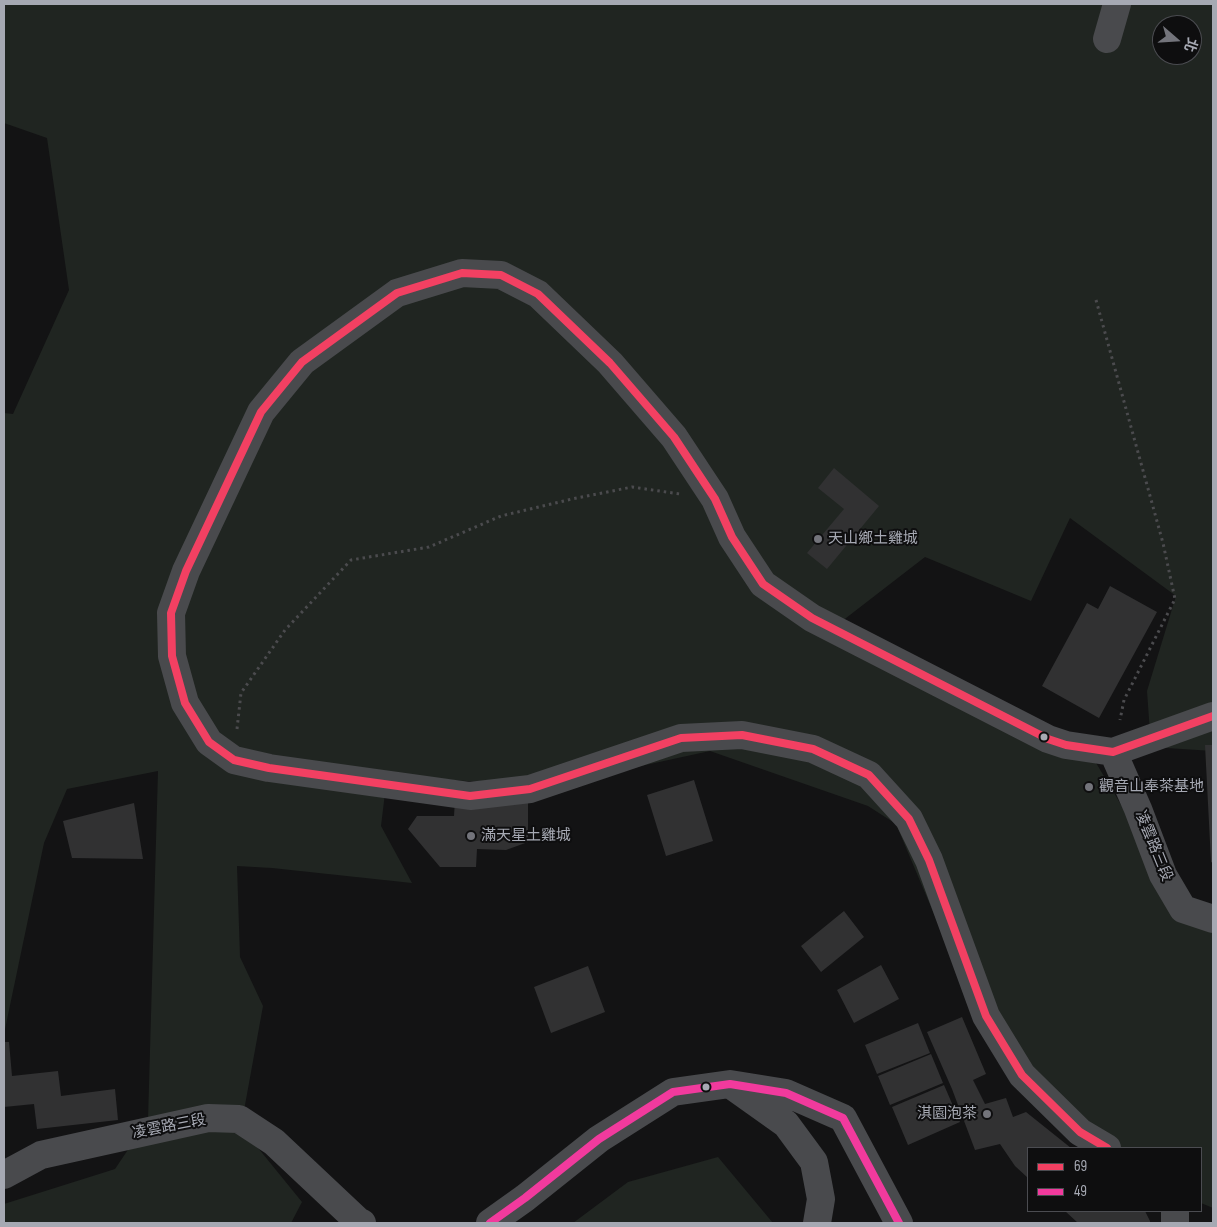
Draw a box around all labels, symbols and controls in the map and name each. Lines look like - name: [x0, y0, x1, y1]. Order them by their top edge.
- north arrow: [1152, 15, 1202, 65]
- text: 北: [1180, 35, 1201, 54]
- place label: 天山鄉土雞城: [828, 530, 918, 548]
- marker: 天山鄉土雞城: [812, 533, 824, 545]
- unlabelled marker: [1039, 732, 1049, 742]
- place label: 觀音山奉茶基地: [1099, 778, 1204, 796]
- marker: 觀音山奉茶基地: [1083, 781, 1095, 793]
- street label: 凌雲路三段: [1131, 808, 1175, 884]
- place label: 滿天星土雞城: [481, 827, 571, 845]
- marker: 滿天星土雞城: [465, 830, 477, 842]
- unlabelled marker: [701, 1082, 711, 1092]
- place label: 淇園泡茶: [917, 1105, 977, 1123]
- marker: 淇園泡茶: [981, 1108, 993, 1120]
- street label: 凌雲路三段: [130, 1111, 208, 1143]
- legend: [1027, 1147, 1202, 1212]
- text: 69: [1074, 1157, 1087, 1176]
- text: 49: [1074, 1182, 1087, 1201]

